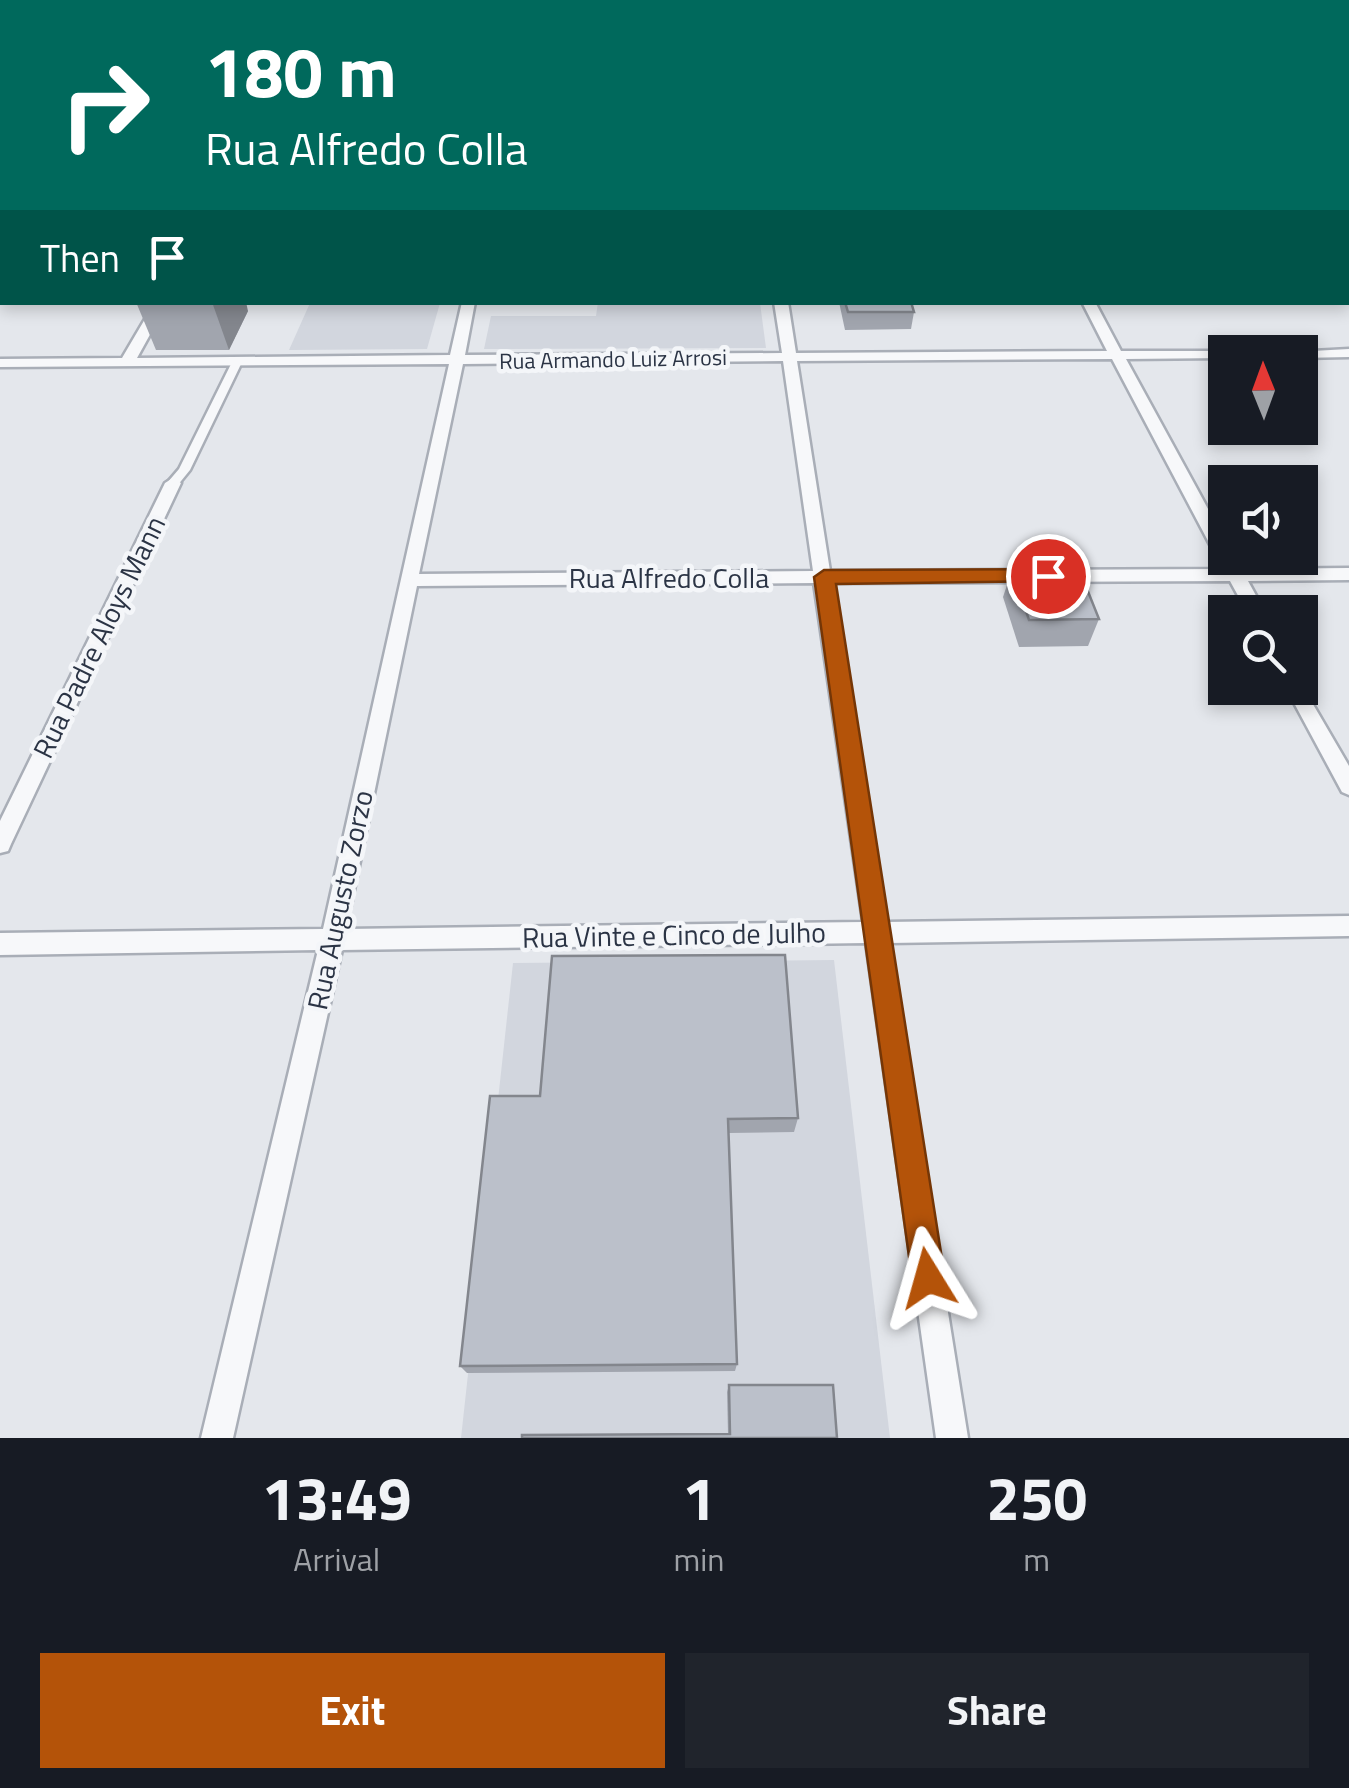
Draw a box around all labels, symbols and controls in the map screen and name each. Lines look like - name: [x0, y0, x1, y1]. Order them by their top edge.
- text: 180 m: [205, 18, 397, 124]
- icon: right: [40, 40, 170, 170]
- text: Rua Alfredo Colla: [205, 114, 527, 182]
- text: Then: [40, 229, 120, 287]
- icon: arrive: [140, 230, 195, 285]
- north arrow: [1208, 335, 1318, 445]
- map controls: [1208, 335, 1318, 705]
- street label: Rua Armando Luiz Arrosi: [499, 340, 727, 378]
- button: sound: [1208, 465, 1318, 575]
- street label: Rua Padre Aloys Mann: [21, 508, 176, 765]
- pin: [1006, 534, 1091, 619]
- icon: arrive: [1021, 549, 1076, 604]
- street label: Rua Alfredo Colla: [569, 556, 769, 599]
- button: search: [1208, 595, 1318, 705]
- street label: Rua Augusto Zorzo: [295, 786, 384, 1014]
- street label: Rua Vinte e Cinco de Julho: [522, 910, 826, 959]
- position arrow: [876, 1226, 980, 1330]
- text: 13:49: [262, 1452, 412, 1543]
- text: 1: [682, 1452, 716, 1543]
- text: 250: [986, 1452, 1087, 1543]
- text: Arrival: [293, 1535, 380, 1583]
- text: min: [673, 1535, 724, 1583]
- text: m: [1023, 1535, 1050, 1583]
- button: Exit: [40, 1653, 665, 1768]
- button: Share: [685, 1653, 1309, 1768]

